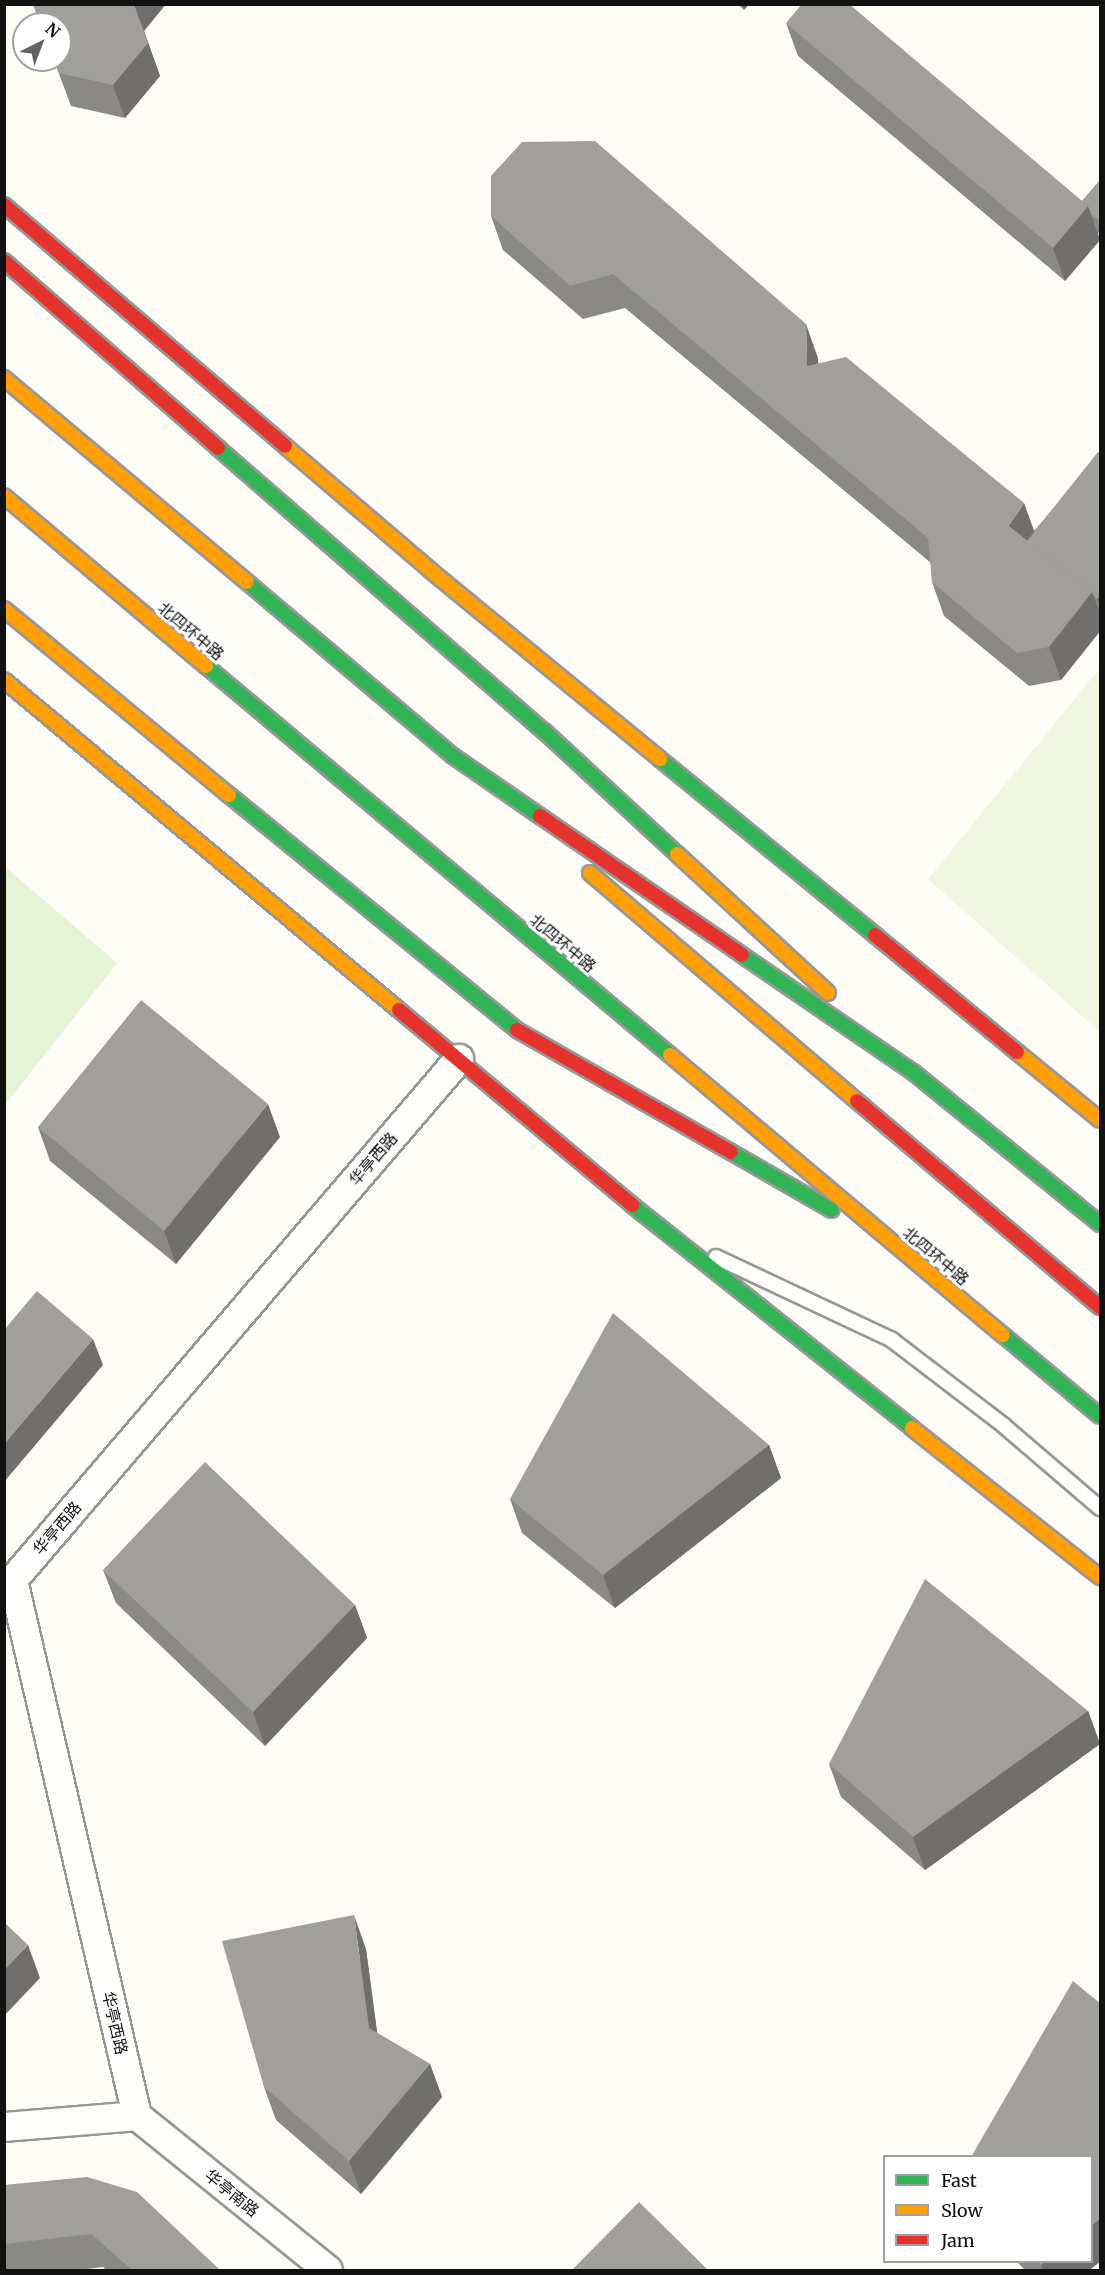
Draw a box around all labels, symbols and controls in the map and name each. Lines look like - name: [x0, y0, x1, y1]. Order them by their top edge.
- north arrow: [12, 12, 72, 72]
- text: N: [41, 18, 64, 42]
- street label: 北四环中路: [154, 598, 228, 664]
- street label: 北四环中路: [526, 910, 600, 976]
- street label: 华亭西路: [345, 1129, 401, 1189]
- street label: 北四环中路: [899, 1223, 973, 1289]
- street label: 华亭西路: [29, 1498, 85, 1558]
- street label: 华亭西路: [98, 1990, 132, 2056]
- legend: [883, 2155, 1093, 2263]
- street label: 华亭南路: [201, 2165, 263, 2221]
- text: Fast: [941, 2169, 977, 2192]
- text: Slow: [941, 2199, 983, 2222]
- text: Jam: [941, 2229, 975, 2252]

